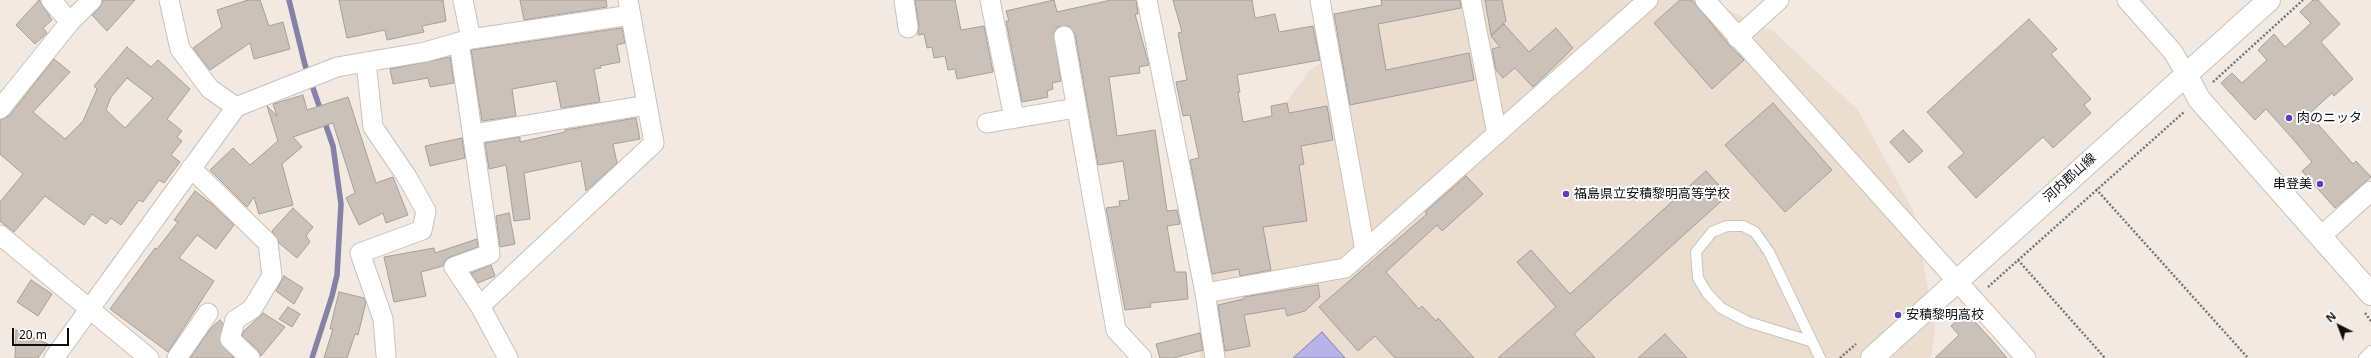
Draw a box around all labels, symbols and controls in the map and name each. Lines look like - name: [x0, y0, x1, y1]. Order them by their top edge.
- place label: 肉のニッタ: [2297, 110, 2362, 126]
- marker: 肉のニッタ: [2284, 113, 2294, 123]
- street label: 河内郡山線: [2041, 150, 2099, 206]
- place label: 串登美: [2273, 176, 2312, 192]
- marker: 串登美: [2315, 179, 2325, 189]
- place label: 福島県立安積黎明高等学校: [1574, 186, 1730, 202]
- marker: 福島県立安積黎明高等学校: [1561, 189, 1571, 199]
- north arrow: [2319, 306, 2359, 346]
- place label: 安積黎明高校: [1906, 307, 1984, 323]
- text: N: [2322, 308, 2339, 325]
- marker: 安積黎明高校: [1893, 310, 1903, 320]
- scale bar: [14, 320, 71, 346]
- text: 20 m: [19, 326, 47, 343]

